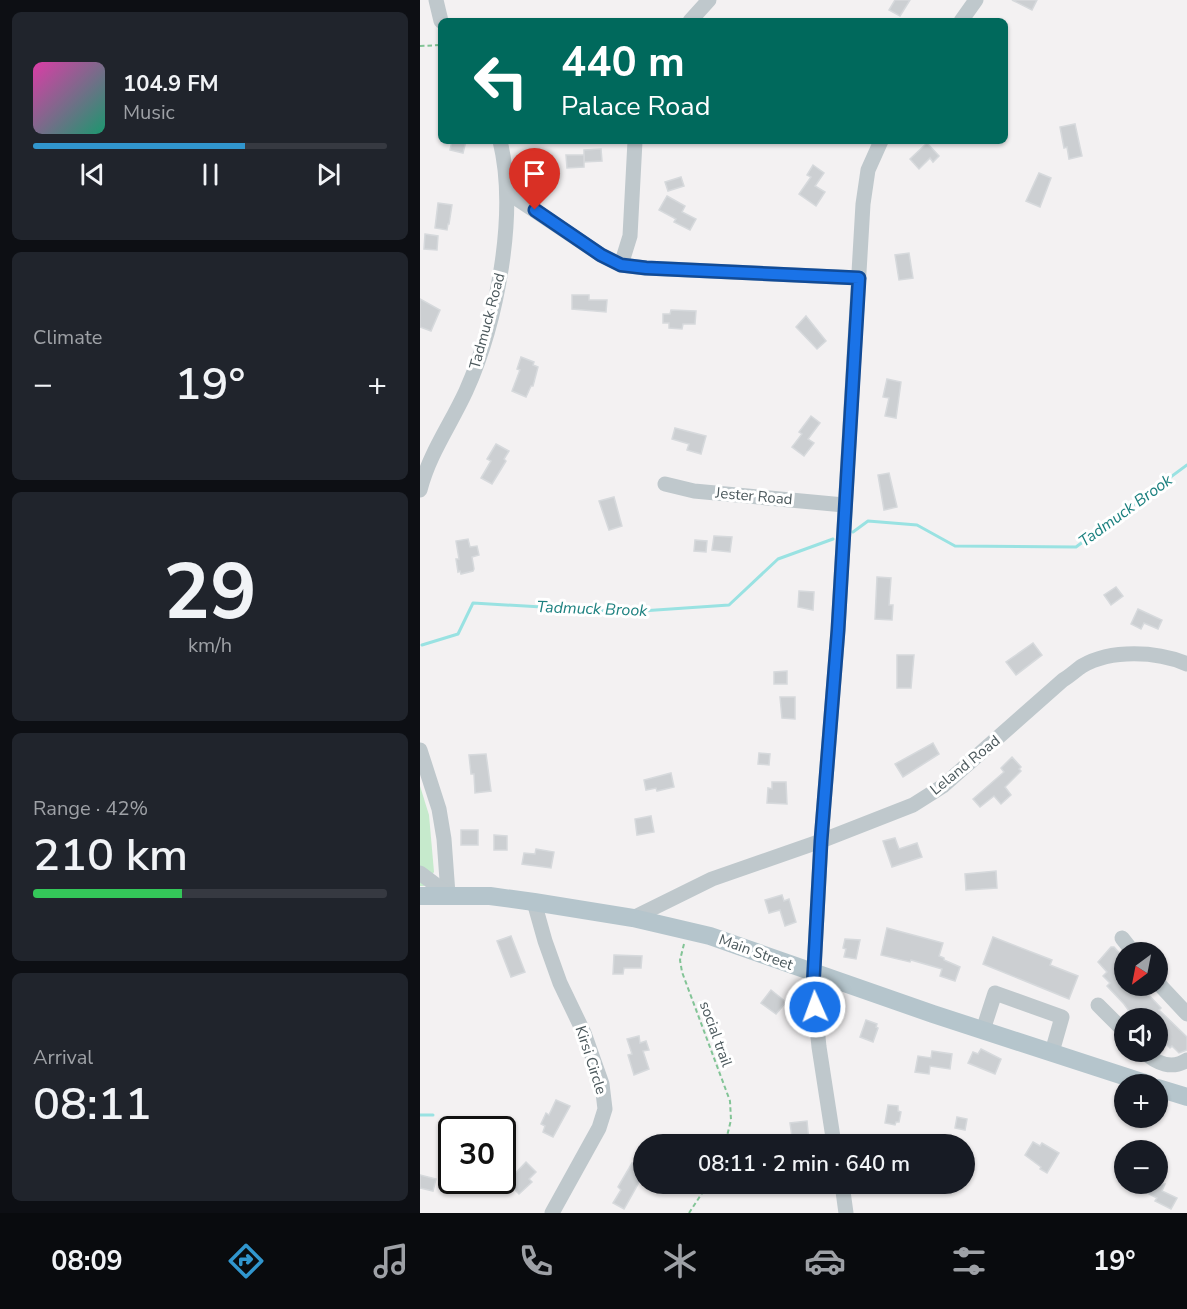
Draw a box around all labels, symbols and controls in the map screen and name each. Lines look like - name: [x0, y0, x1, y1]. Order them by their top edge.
- text: 440 m: [561, 34, 685, 91]
- icon: left: [462, 42, 540, 120]
- text: 104.9 FM: [123, 69, 219, 99]
- text: Palace Road: [561, 88, 710, 125]
- text: Music: [123, 99, 175, 126]
- pin: [509, 148, 560, 210]
- icon: arrive: [518, 157, 551, 190]
- icon: previous: [76, 158, 109, 191]
- icon: pause: [194, 158, 227, 191]
- icon: next: [312, 158, 345, 191]
- street label: Tadmuck Road: [465, 271, 509, 371]
- text: Climate: [33, 324, 102, 351]
- text: 19°: [175, 354, 245, 415]
- text: −: [33, 362, 53, 407]
- text: +: [367, 362, 387, 407]
- water label: Tadmuck Brook: [1074, 469, 1178, 552]
- street label: Jester Road: [714, 483, 793, 509]
- text: 29: [163, 539, 257, 646]
- water label: Tadmuck Brook: [536, 596, 649, 622]
- text: km/h: [188, 632, 232, 659]
- street label: Leland Road: [926, 731, 1004, 799]
- text: Range · 42%: [33, 795, 148, 822]
- text: 210 km: [33, 825, 188, 886]
- street label: Main Street: [716, 929, 797, 975]
- north arrow: [1114, 942, 1168, 996]
- map controls: [1114, 942, 1168, 1194]
- position arrow: [783, 975, 847, 1039]
- street label: social trail: [695, 998, 737, 1070]
- button: sound: [1114, 1008, 1168, 1062]
- street label: Kirsi Circle: [571, 1023, 611, 1097]
- text: Arrival: [33, 1044, 93, 1071]
- text: 08:11: [33, 1074, 152, 1135]
- button: +: [1114, 1074, 1168, 1128]
- speed limit sign: 30: [438, 1116, 516, 1194]
- button: −: [1114, 1140, 1168, 1194]
- text: 08:11 · 2 min · 640 m: [698, 1149, 910, 1179]
- icon: directions: [225, 1240, 267, 1282]
- icon: music: [370, 1240, 412, 1282]
- icon: phone: [515, 1240, 557, 1282]
- icon: climate: [659, 1240, 701, 1282]
- icon: car: [804, 1240, 846, 1282]
- icon: filters: [948, 1240, 990, 1282]
- text: 08:09: [51, 1243, 123, 1280]
- text: 19°: [1093, 1243, 1136, 1280]

